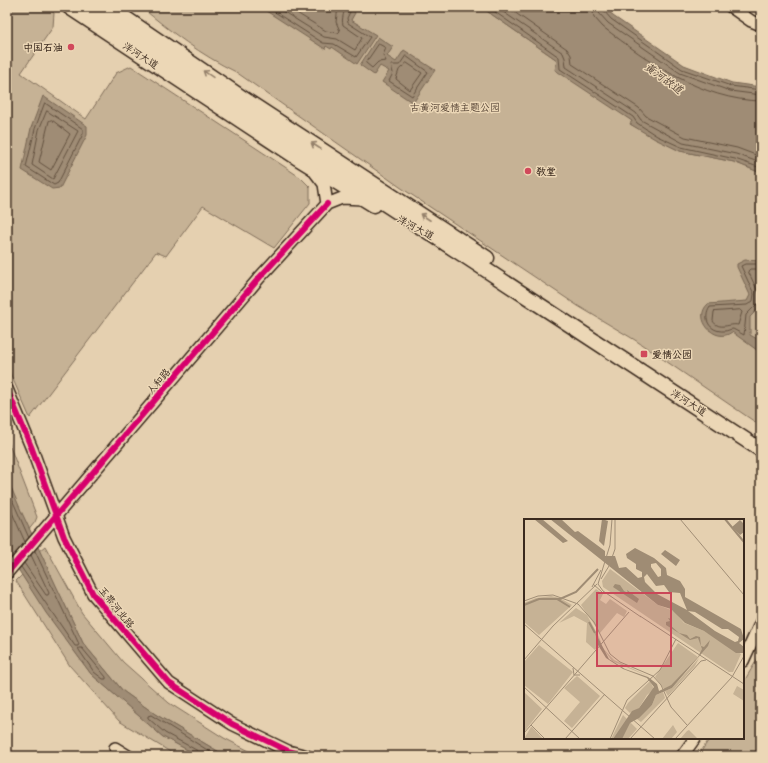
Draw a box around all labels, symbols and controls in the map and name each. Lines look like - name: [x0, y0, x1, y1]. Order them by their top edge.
- street label: 洋河大道: [119, 38, 162, 73]
- place label: 中国石油: [23, 40, 63, 56]
- marker: 中国石油: [66, 42, 76, 52]
- water label: 黄河故道: [640, 59, 687, 100]
- one-way arrow: [202, 70, 213, 78]
- park label: 古黄河爱情主题公园: [410, 100, 500, 116]
- one-way arrow: [311, 142, 322, 150]
- place label: 教堂: [536, 164, 556, 180]
- marker: 教堂: [523, 166, 533, 176]
- street label: 洋河大道: [394, 211, 437, 244]
- one-way arrow: [419, 212, 431, 220]
- place label: 爱情公园: [652, 347, 692, 363]
- marker: 爱情公园: [639, 349, 649, 359]
- street label: 人和路: [143, 365, 175, 398]
- street label: 洋河大道: [667, 385, 710, 420]
- inset map: [524, 519, 744, 739]
- street label: 玉带河北路: [94, 583, 138, 632]

